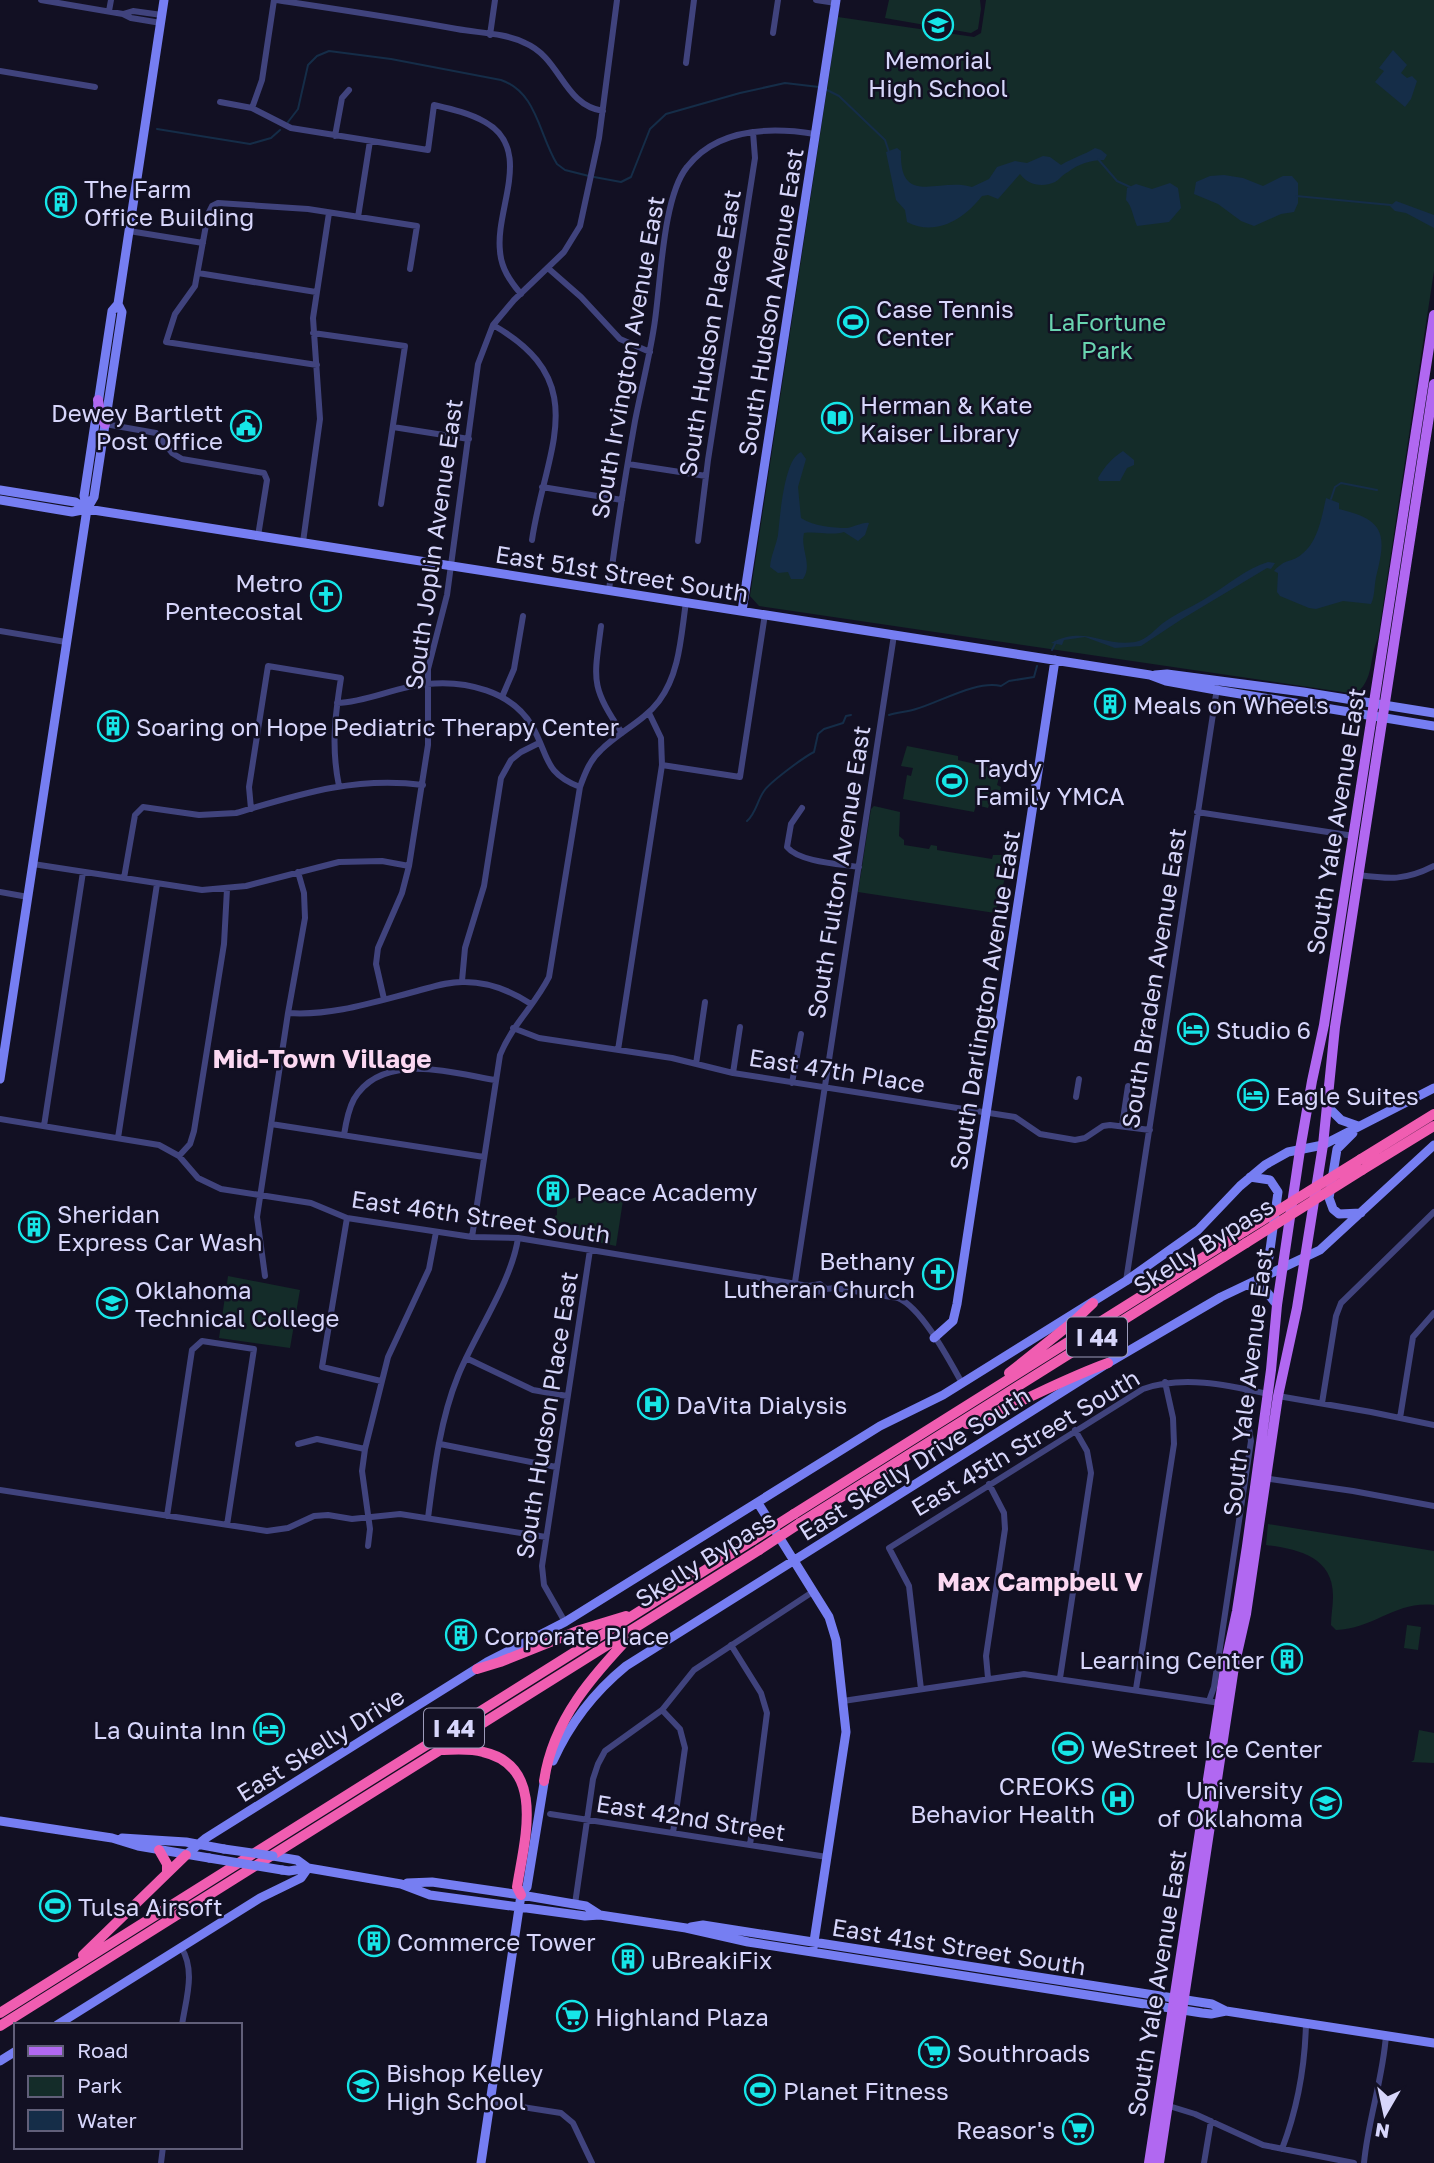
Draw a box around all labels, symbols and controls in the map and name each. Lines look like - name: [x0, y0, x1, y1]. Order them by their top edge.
- school or university icon: Memorial High School: [921, 8, 955, 42]
- place label: Memorial High School: [868, 45, 1008, 102]
- street label: South Hudson Avenue East: [731, 146, 809, 458]
- place label: The Farm Office Building: [84, 174, 254, 231]
- building icon: The Farm Office Building: [44, 185, 78, 219]
- street label: South Hudson Place East: [672, 187, 746, 479]
- street label: South Irvington Avenue East: [584, 193, 670, 521]
- place label: Case Tennis Center: [876, 294, 1014, 351]
- sports icon: Case Tennis Center: [836, 305, 870, 339]
- park label: LaFortune Park: [1048, 307, 1166, 364]
- place label: Herman & Kate Kaiser Library: [860, 390, 1032, 447]
- street label: South Joplin Avenue East: [398, 397, 468, 691]
- place label: Dewey Bartlett Post Office: [51, 398, 223, 455]
- library icon: Herman & Kate Kaiser Library: [820, 401, 854, 435]
- public building icon: Dewey Bartlett Post Office: [229, 409, 263, 443]
- street label: East 51st Street South: [493, 539, 751, 607]
- place label: Metro Pentecostal: [165, 568, 303, 625]
- church icon: Metro Pentecostal: [309, 579, 343, 613]
- street label: South Yale Avenue East: [1300, 685, 1370, 957]
- building icon: Meals on Wheels: [1093, 687, 1127, 721]
- place label: Meals on Wheels: [1133, 690, 1329, 719]
- building icon: Soaring on Hope Pediatric Therapy Center: [96, 709, 130, 743]
- place label: Soaring on Hope Pediatric Therapy Center: [136, 712, 619, 741]
- street label: South Fulton Avenue East: [800, 723, 876, 1021]
- place label: Taydy Family YMCA: [975, 753, 1125, 810]
- sports icon: Taydy Family YMCA: [935, 764, 969, 798]
- street label: South Braden Avenue East: [1115, 826, 1191, 1130]
- street label: South Darlington Avenue East: [943, 828, 1025, 1172]
- hotel icon: Studio 6: [1176, 1012, 1210, 1046]
- place label: Studio 6: [1216, 1015, 1311, 1044]
- street label: East 47th Place: [747, 1042, 927, 1098]
- district label: Mid-Town Village: [213, 1043, 431, 1074]
- hotel icon: Eagle Suites: [1236, 1078, 1270, 1112]
- place label: Eagle Suites: [1276, 1081, 1419, 1110]
- building icon: Peace Academy: [536, 1174, 570, 1208]
- place label: Peace Academy: [576, 1177, 757, 1206]
- street label: East 46th Street South: [350, 1183, 612, 1249]
- street label: Skelly Bypass: [1128, 1190, 1278, 1300]
- place label: Sheridan Express Car Wash: [57, 1199, 262, 1256]
- building icon: Sheridan Express Car Wash: [17, 1210, 51, 1244]
- place label: Bethany Lutheran Church: [723, 1246, 915, 1303]
- street label: South Yale Avenue East: [1216, 1246, 1278, 1518]
- church icon: Bethany Lutheran Church: [921, 1257, 955, 1291]
- street label: South Hudson Place East: [509, 1269, 583, 1561]
- place label: Oklahoma Technical College: [135, 1275, 339, 1332]
- school or university icon: Oklahoma Technical College: [95, 1286, 129, 1320]
- road number: I 44: [1067, 1318, 1127, 1356]
- street label: East 45th Street South: [906, 1362, 1144, 1522]
- street label: East Skelly Drive South: [793, 1380, 1035, 1546]
- hospital icon: DaVita Dialysis: [636, 1387, 670, 1421]
- place label: DaVita Dialysis: [676, 1390, 847, 1419]
- street label: Skelly Bypass: [630, 1503, 780, 1613]
- district label: Max Campbell V: [937, 1566, 1143, 1597]
- building icon: Corporate Place: [444, 1618, 478, 1652]
- place label: Corporate Place: [484, 1621, 669, 1650]
- building icon: Learning Center: [1270, 1642, 1304, 1676]
- place label: Learning Center: [1079, 1645, 1264, 1674]
- street label: East Skelly Drive: [231, 1681, 409, 1807]
- road number: I 44: [424, 1708, 484, 1748]
- hotel icon: La Quinta Inn: [252, 1712, 286, 1746]
- place label: La Quinta Inn: [93, 1715, 246, 1744]
- sports icon: WeStreet Ice Center: [1051, 1731, 1085, 1765]
- place label: WeStreet Ice Center: [1091, 1734, 1322, 1763]
- place label: CREOKS Behavior Health: [910, 1771, 1095, 1828]
- place label: University of Oklahoma: [1158, 1775, 1303, 1832]
- hospital icon: CREOKS Behavior Health: [1101, 1782, 1135, 1816]
- school or university icon: University of Oklahoma: [1309, 1786, 1343, 1820]
- street label: East 42nd Street: [594, 1788, 788, 1846]
- street label: South Yale Avenue East: [1121, 1847, 1191, 2119]
- sports icon: Tulsa Airsoft: [38, 1889, 72, 1923]
- place label: Tulsa Airsoft: [78, 1892, 223, 1921]
- street label: East 41st Street South: [830, 1912, 1088, 1980]
- building icon: Commerce Tower: [357, 1924, 391, 1958]
- place label: Commerce Tower: [397, 1927, 596, 1956]
- building icon: uBreakiFix: [611, 1942, 645, 1976]
- place label: uBreakiFix: [651, 1945, 772, 1974]
- supermarket icon: Highland Plaza: [555, 1999, 589, 2033]
- place label: Highland Plaza: [595, 2002, 769, 2031]
- legend: [14, 2023, 242, 2149]
- supermarket icon: Southroads: [917, 2035, 951, 2069]
- text: Road: [77, 2037, 128, 2063]
- place label: Southroads: [957, 2038, 1090, 2067]
- place label: Bishop Kelley High School: [386, 2058, 543, 2115]
- school or university icon: Bishop Kelley High School: [346, 2069, 380, 2103]
- text: Park: [77, 2072, 123, 2098]
- sports icon: Planet Fitness: [743, 2073, 777, 2107]
- place label: Planet Fitness: [783, 2076, 949, 2105]
- north arrow: [1350, 2079, 1420, 2149]
- text: Water: [77, 2107, 137, 2133]
- supermarket icon: Reasor's: [1061, 2112, 1095, 2146]
- place label: Reasor's: [956, 2115, 1055, 2144]
- text: N: [1373, 2119, 1391, 2144]

